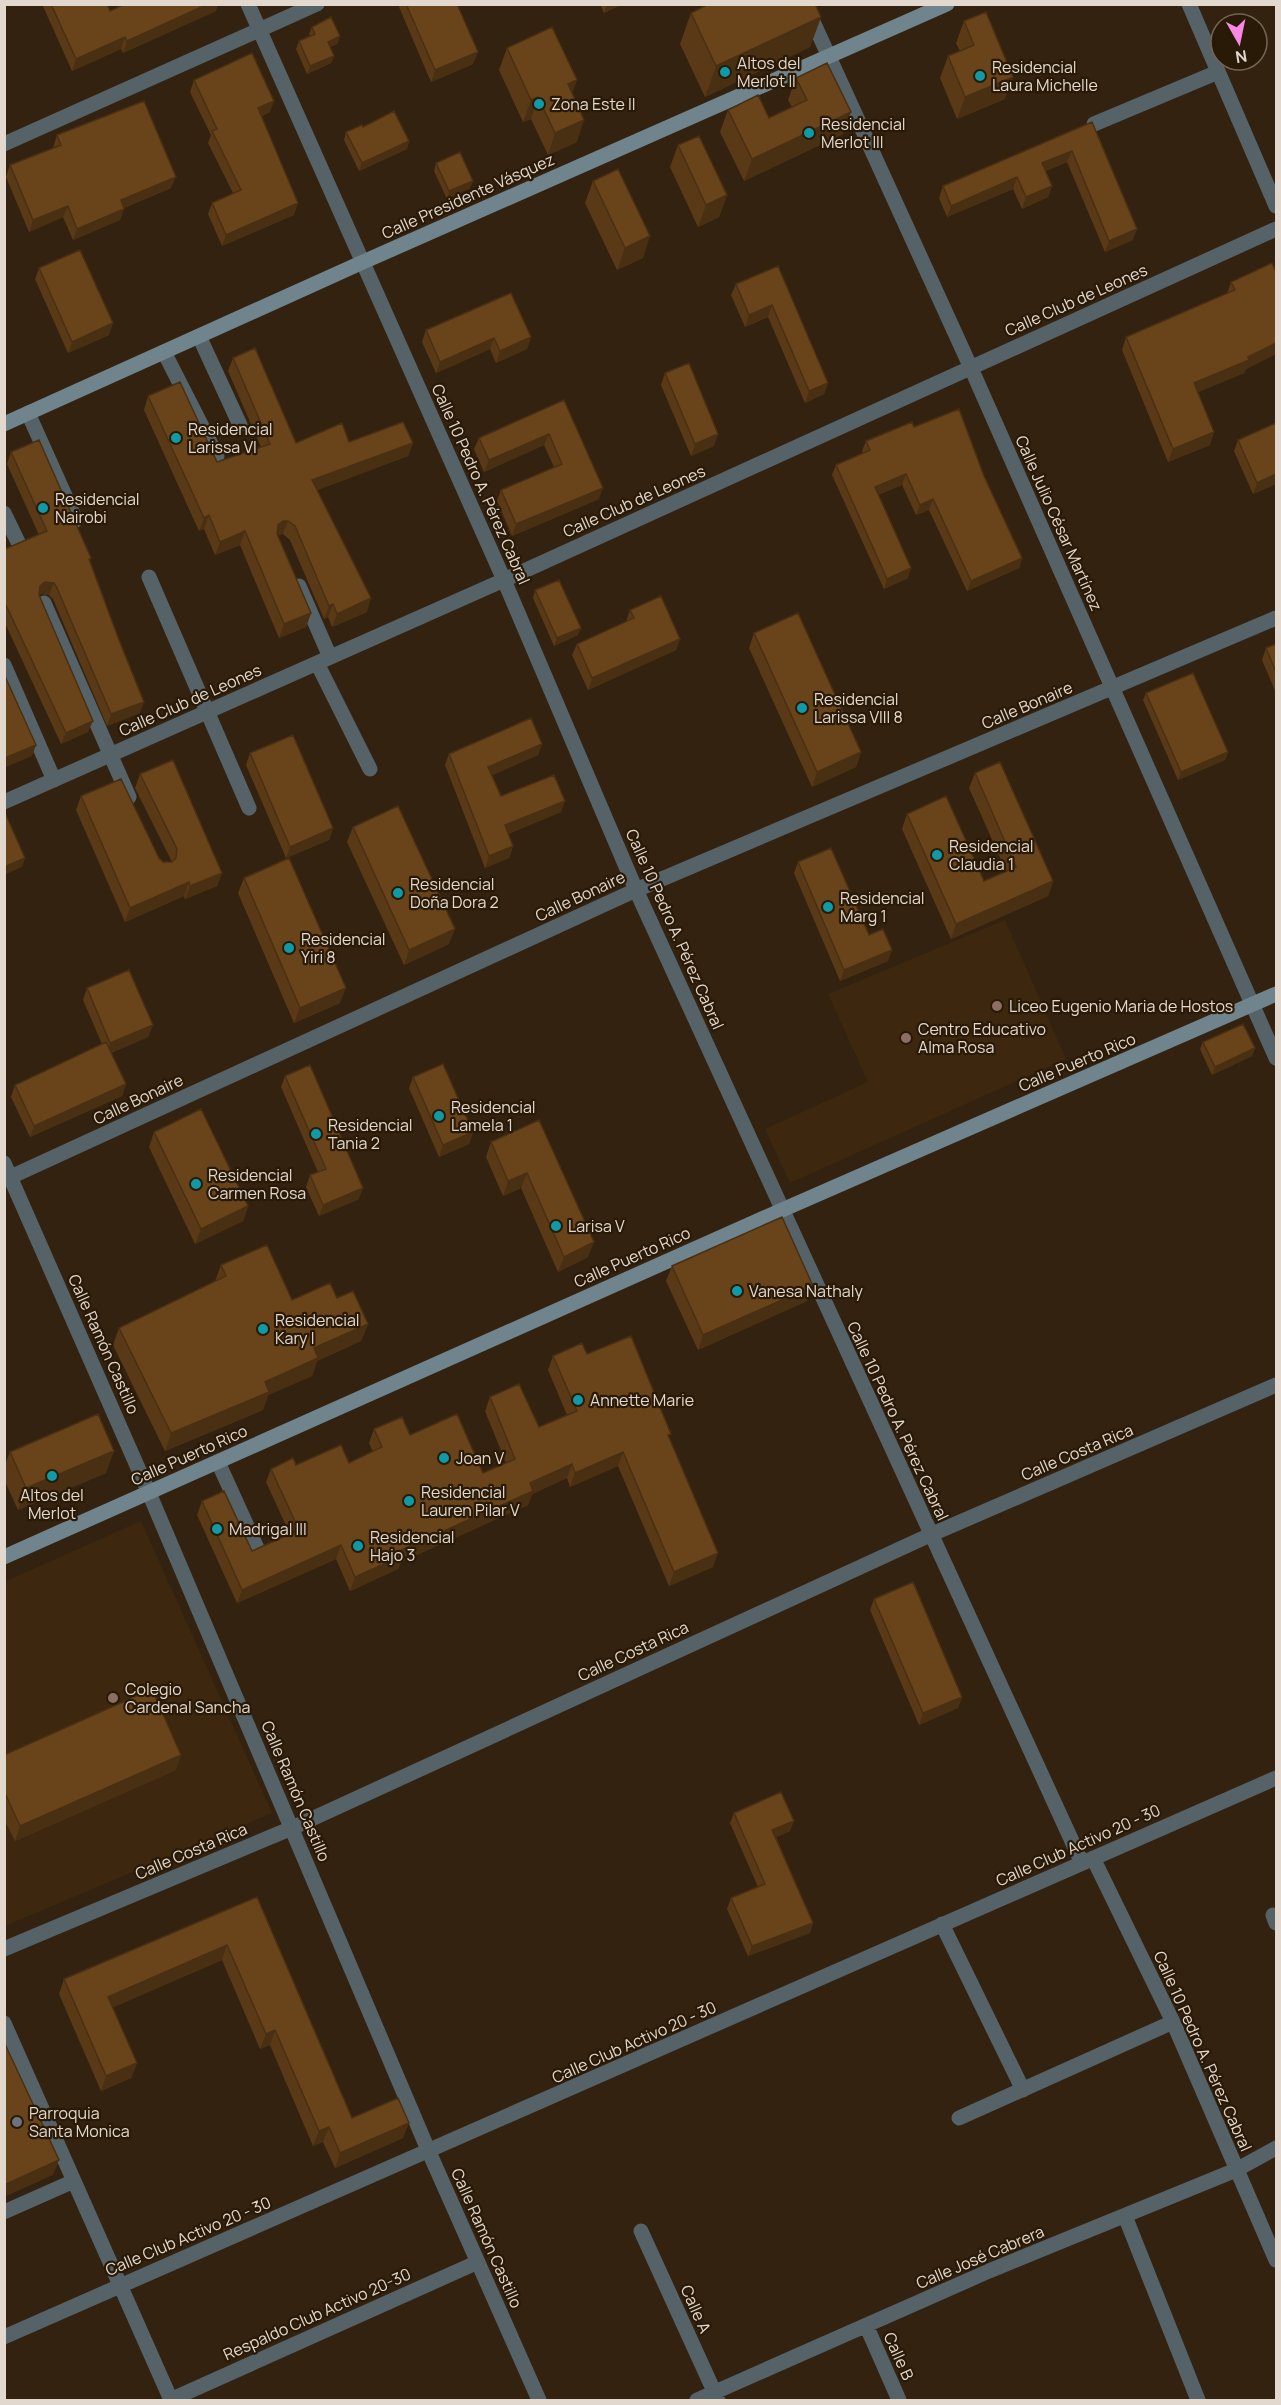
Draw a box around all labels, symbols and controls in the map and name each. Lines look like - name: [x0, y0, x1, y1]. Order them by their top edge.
- north arrow: [1209, 12, 1269, 72]
- text: N: [1234, 45, 1249, 69]
- place label: Altos del Merlot II: [737, 52, 801, 92]
- place label: Residencial Laura Michelle: [992, 56, 1098, 96]
- marker: Altos del Merlot II: [718, 65, 732, 79]
- marker: Residencial Laura Michelle: [973, 69, 987, 83]
- place label: Zona Este II: [551, 93, 636, 115]
- marker: Zona Este II: [532, 97, 546, 111]
- place label: Residencial Merlot III: [821, 113, 906, 153]
- marker: Residencial Merlot III: [802, 126, 816, 140]
- street label: Calle Presidente Vásquez: [378, 148, 558, 244]
- street label: Calle Club de Leones: [1001, 259, 1151, 341]
- street label: Calle 10 Pedro A. Pérez Cabral: [427, 380, 535, 588]
- place label: Residencial Larissa VI: [188, 418, 273, 458]
- marker: Residencial Larissa VI: [169, 431, 183, 445]
- street label: Calle Julio César Martínez: [1010, 432, 1108, 614]
- street label: Calle Club de Leones: [559, 460, 709, 542]
- place label: Residencial Nairobi: [55, 488, 140, 528]
- marker: Residencial Nairobi: [36, 501, 50, 515]
- street label: Calle Club de Leones: [115, 659, 265, 741]
- street label: Calle Bonaire: [978, 676, 1076, 734]
- place label: Residencial Larissa VIII 8: [814, 688, 903, 728]
- marker: Residencial Larissa VIII 8: [795, 701, 809, 715]
- street label: Calle 10 Pedro A. Pérez Cabral: [621, 825, 729, 1033]
- place label: Residencial Claudia 1: [949, 835, 1034, 875]
- marker: Residencial Claudia 1: [930, 848, 944, 862]
- street label: Calle Bonaire: [532, 866, 628, 926]
- place label: Residencial Doña Dora 2: [410, 873, 499, 913]
- marker: Residencial Doña Dora 2: [391, 886, 405, 900]
- place label: Residencial Marg 1: [840, 887, 925, 927]
- marker: Residencial Marg 1: [821, 900, 835, 914]
- place label: Residencial Yiri 8: [301, 928, 386, 968]
- marker: Residencial Yiri 8: [282, 941, 296, 955]
- place label: Liceo Eugenio Maria de Hostos: [1009, 995, 1233, 1017]
- marker: Liceo Eugenio Maria de Hostos: [990, 999, 1004, 1013]
- place label: Centro Educativo Alma Rosa: [918, 1018, 1046, 1058]
- street label: Calle Puerto Rico: [1015, 1027, 1139, 1097]
- marker: Centro Educativo Alma Rosa: [899, 1031, 913, 1045]
- street label: Calle Bonaire: [90, 1069, 186, 1129]
- place label: Residencial Lamela 1: [451, 1096, 536, 1136]
- marker: Residencial Lamela 1: [432, 1109, 446, 1123]
- place label: Residencial Tania 2: [328, 1114, 413, 1154]
- marker: Residencial Tania 2: [309, 1127, 323, 1141]
- place label: Residencial Carmen Rosa: [208, 1164, 306, 1204]
- marker: Residencial Carmen Rosa: [189, 1177, 203, 1191]
- place label: Larisa V: [568, 1215, 625, 1237]
- marker: Larisa V: [549, 1219, 563, 1233]
- street label: Calle Puerto Rico: [570, 1221, 694, 1293]
- street label: Calle Ramón Castillo: [63, 1271, 145, 1417]
- place label: Vanesa Nathaly: [749, 1280, 863, 1302]
- marker: Vanesa Nathaly: [730, 1284, 744, 1298]
- place label: Residencial Kary I: [275, 1309, 360, 1349]
- street label: Calle 10 Pedro A. Pérez Cabral: [842, 1318, 954, 1524]
- marker: Residencial Kary I: [256, 1322, 270, 1336]
- place label: Annette Marie: [590, 1389, 694, 1411]
- marker: Annette Marie: [571, 1393, 585, 1407]
- street label: Calle Puerto Rico: [127, 1419, 251, 1491]
- street label: Calle Costa Rica: [1018, 1419, 1136, 1485]
- place label: Joan V: [456, 1447, 504, 1469]
- marker: Joan V: [437, 1451, 451, 1465]
- marker: Altos del Merlot: [45, 1469, 59, 1483]
- place label: Residencial Lauren Pilar V: [421, 1481, 520, 1521]
- place label: Altos del Merlot: [20, 1484, 84, 1524]
- marker: Residencial Lauren Pilar V: [402, 1494, 416, 1508]
- place label: Madrigal III: [229, 1518, 307, 1540]
- marker: Madrigal III: [210, 1522, 224, 1536]
- place label: Residencial Hajo 3: [370, 1526, 455, 1566]
- marker: Residencial Hajo 3: [351, 1539, 365, 1553]
- street label: Calle Costa Rica: [574, 1616, 692, 1686]
- place label: Colegio Cardenal Sancha: [125, 1678, 250, 1718]
- marker: Colegio Cardenal Sancha: [106, 1691, 120, 1705]
- street label: Calle Ramón Castillo: [256, 1717, 336, 1865]
- street label: Calle Club Activo 20 - 30: [992, 1799, 1164, 1891]
- street label: Calle Costa Rica: [132, 1818, 250, 1884]
- street label: Calle 10 Pedro A. Pérez Cabral: [1149, 1947, 1257, 2155]
- street label: Calle Club Activo 20 - 30: [548, 1996, 720, 2088]
- place label: Parroquia Santa Monica: [29, 2102, 130, 2142]
- marker: Parroquia Santa Monica: [10, 2115, 24, 2129]
- street label: Calle Ramón Castillo: [446, 2165, 528, 2311]
- street label: Calle Club Activo 20 - 30: [102, 2191, 274, 2281]
- street label: Calle José Cabrera: [913, 2220, 1047, 2294]
- street label: Respaldo Club Activo 20-30: [220, 2263, 414, 2365]
- street label: Calle A: [676, 2281, 716, 2337]
- street label: Calle B: [879, 2329, 919, 2384]

